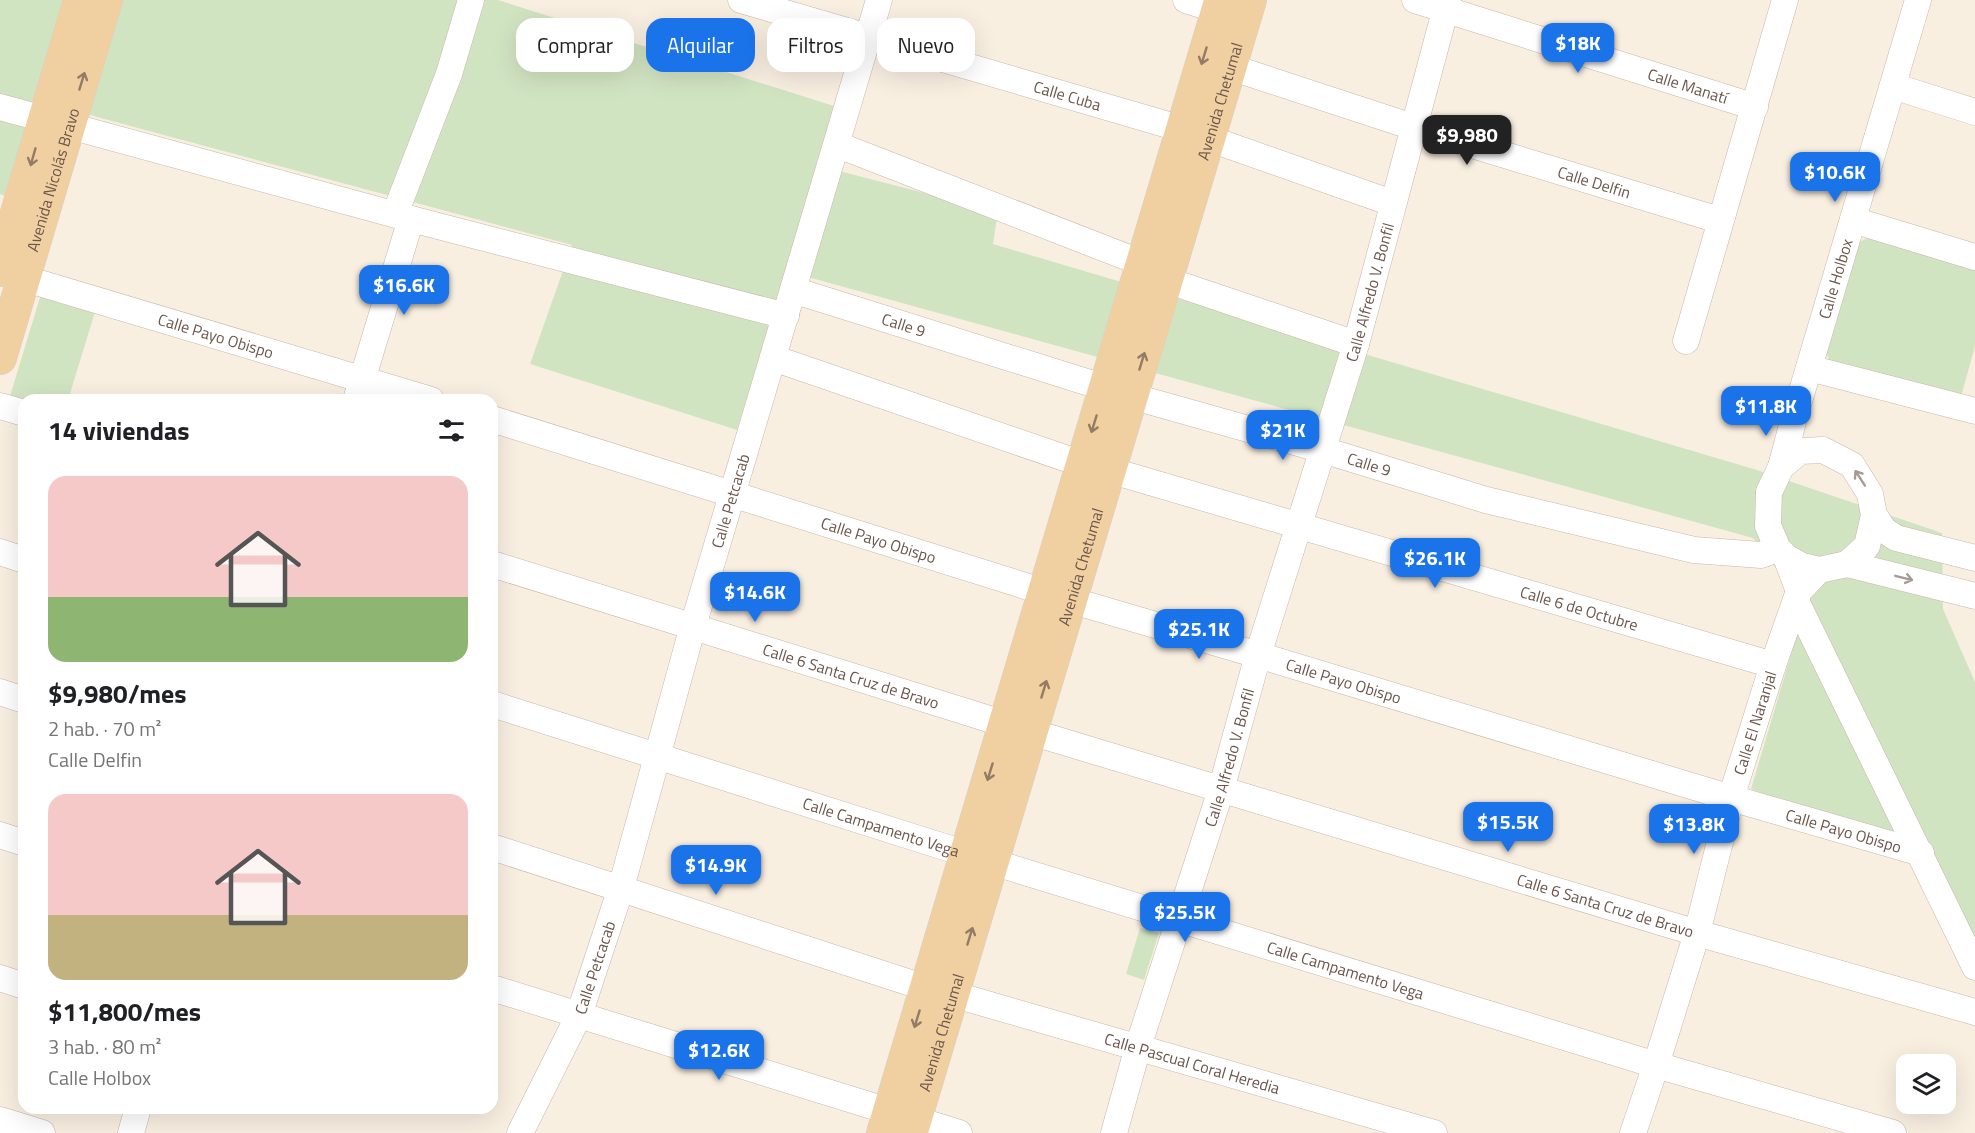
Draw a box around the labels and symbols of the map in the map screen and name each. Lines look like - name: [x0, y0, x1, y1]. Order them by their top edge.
- pin: $18K: [1542, 23, 1614, 74]
- street label: Avenida Chetumal: [1191, 39, 1249, 163]
- one-way arrow: [1198, 46, 1209, 65]
- street label: Calle Manatí: [1645, 62, 1732, 110]
- one-way arrow: [77, 72, 88, 91]
- street label: Calle Cuba: [1031, 74, 1104, 117]
- street label: Avenida Nicolás Bravo: [20, 105, 85, 254]
- pin: $9,980: [1418, 115, 1516, 166]
- one-way arrow: [27, 147, 38, 166]
- pin: $10.6K: [1786, 152, 1884, 203]
- street label: Calle Delfin: [1555, 160, 1634, 205]
- street label: Calle Alfredo V. Bonfil: [1339, 220, 1400, 365]
- street label: Calle Holbox: [1812, 236, 1859, 322]
- pin: $16.6K: [355, 265, 453, 316]
- street label: Calle Payo Obispo: [155, 307, 277, 364]
- street label: Calle 9: [879, 307, 929, 343]
- one-way arrow: [1137, 352, 1148, 371]
- pin: $11.8K: [1717, 386, 1815, 437]
- pin: $21K: [1247, 410, 1319, 461]
- one-way arrow: [1088, 414, 1099, 433]
- street label: Calle 9: [1344, 446, 1394, 482]
- street label: Calle Petcacab: [705, 451, 756, 551]
- one-way arrow: [1854, 470, 1866, 487]
- street label: Avenida Chetumal: [1051, 505, 1109, 629]
- street label: Calle Payo Obispo: [818, 511, 939, 569]
- pin: $26.1K: [1386, 538, 1484, 589]
- pin: $14.6K: [706, 572, 804, 623]
- one-way arrow: [1894, 573, 1913, 585]
- street label: Calle 6 de Octubre: [1517, 579, 1641, 637]
- pin: $25.1K: [1150, 609, 1248, 660]
- street label: Calle 6 Santa Cruz de Bravo: [760, 637, 942, 715]
- street label: Calle Payo Obispo: [1283, 652, 1404, 710]
- street label: Calle El Naranjal: [1727, 668, 1782, 778]
- one-way arrow: [1039, 680, 1050, 699]
- street label: Calle Alfredo V. Bonfil: [1198, 685, 1260, 830]
- one-way arrow: [984, 762, 995, 781]
- street label: Calle Campamento Vega: [800, 791, 962, 863]
- pin: $15.5K: [1459, 802, 1557, 853]
- street label: Calle Payo Obispo: [1783, 802, 1904, 859]
- pin: $13.8K: [1645, 804, 1743, 855]
- pin: $14.9K: [667, 845, 765, 896]
- street label: Calle 6 Santa Cruz de Bravo: [1514, 867, 1697, 943]
- pin: $25.5K: [1136, 892, 1234, 943]
- street label: Calle Petcacab: [568, 917, 621, 1017]
- one-way arrow: [965, 927, 976, 946]
- street label: Calle Campamento Vega: [1264, 935, 1427, 1005]
- street label: Avenida Chetumal: [912, 971, 970, 1094]
- one-way arrow: [911, 1009, 922, 1028]
- street label: Calle Pascual Coral Heredia: [1102, 1027, 1283, 1100]
- pin: $12.6K: [670, 1030, 768, 1081]

